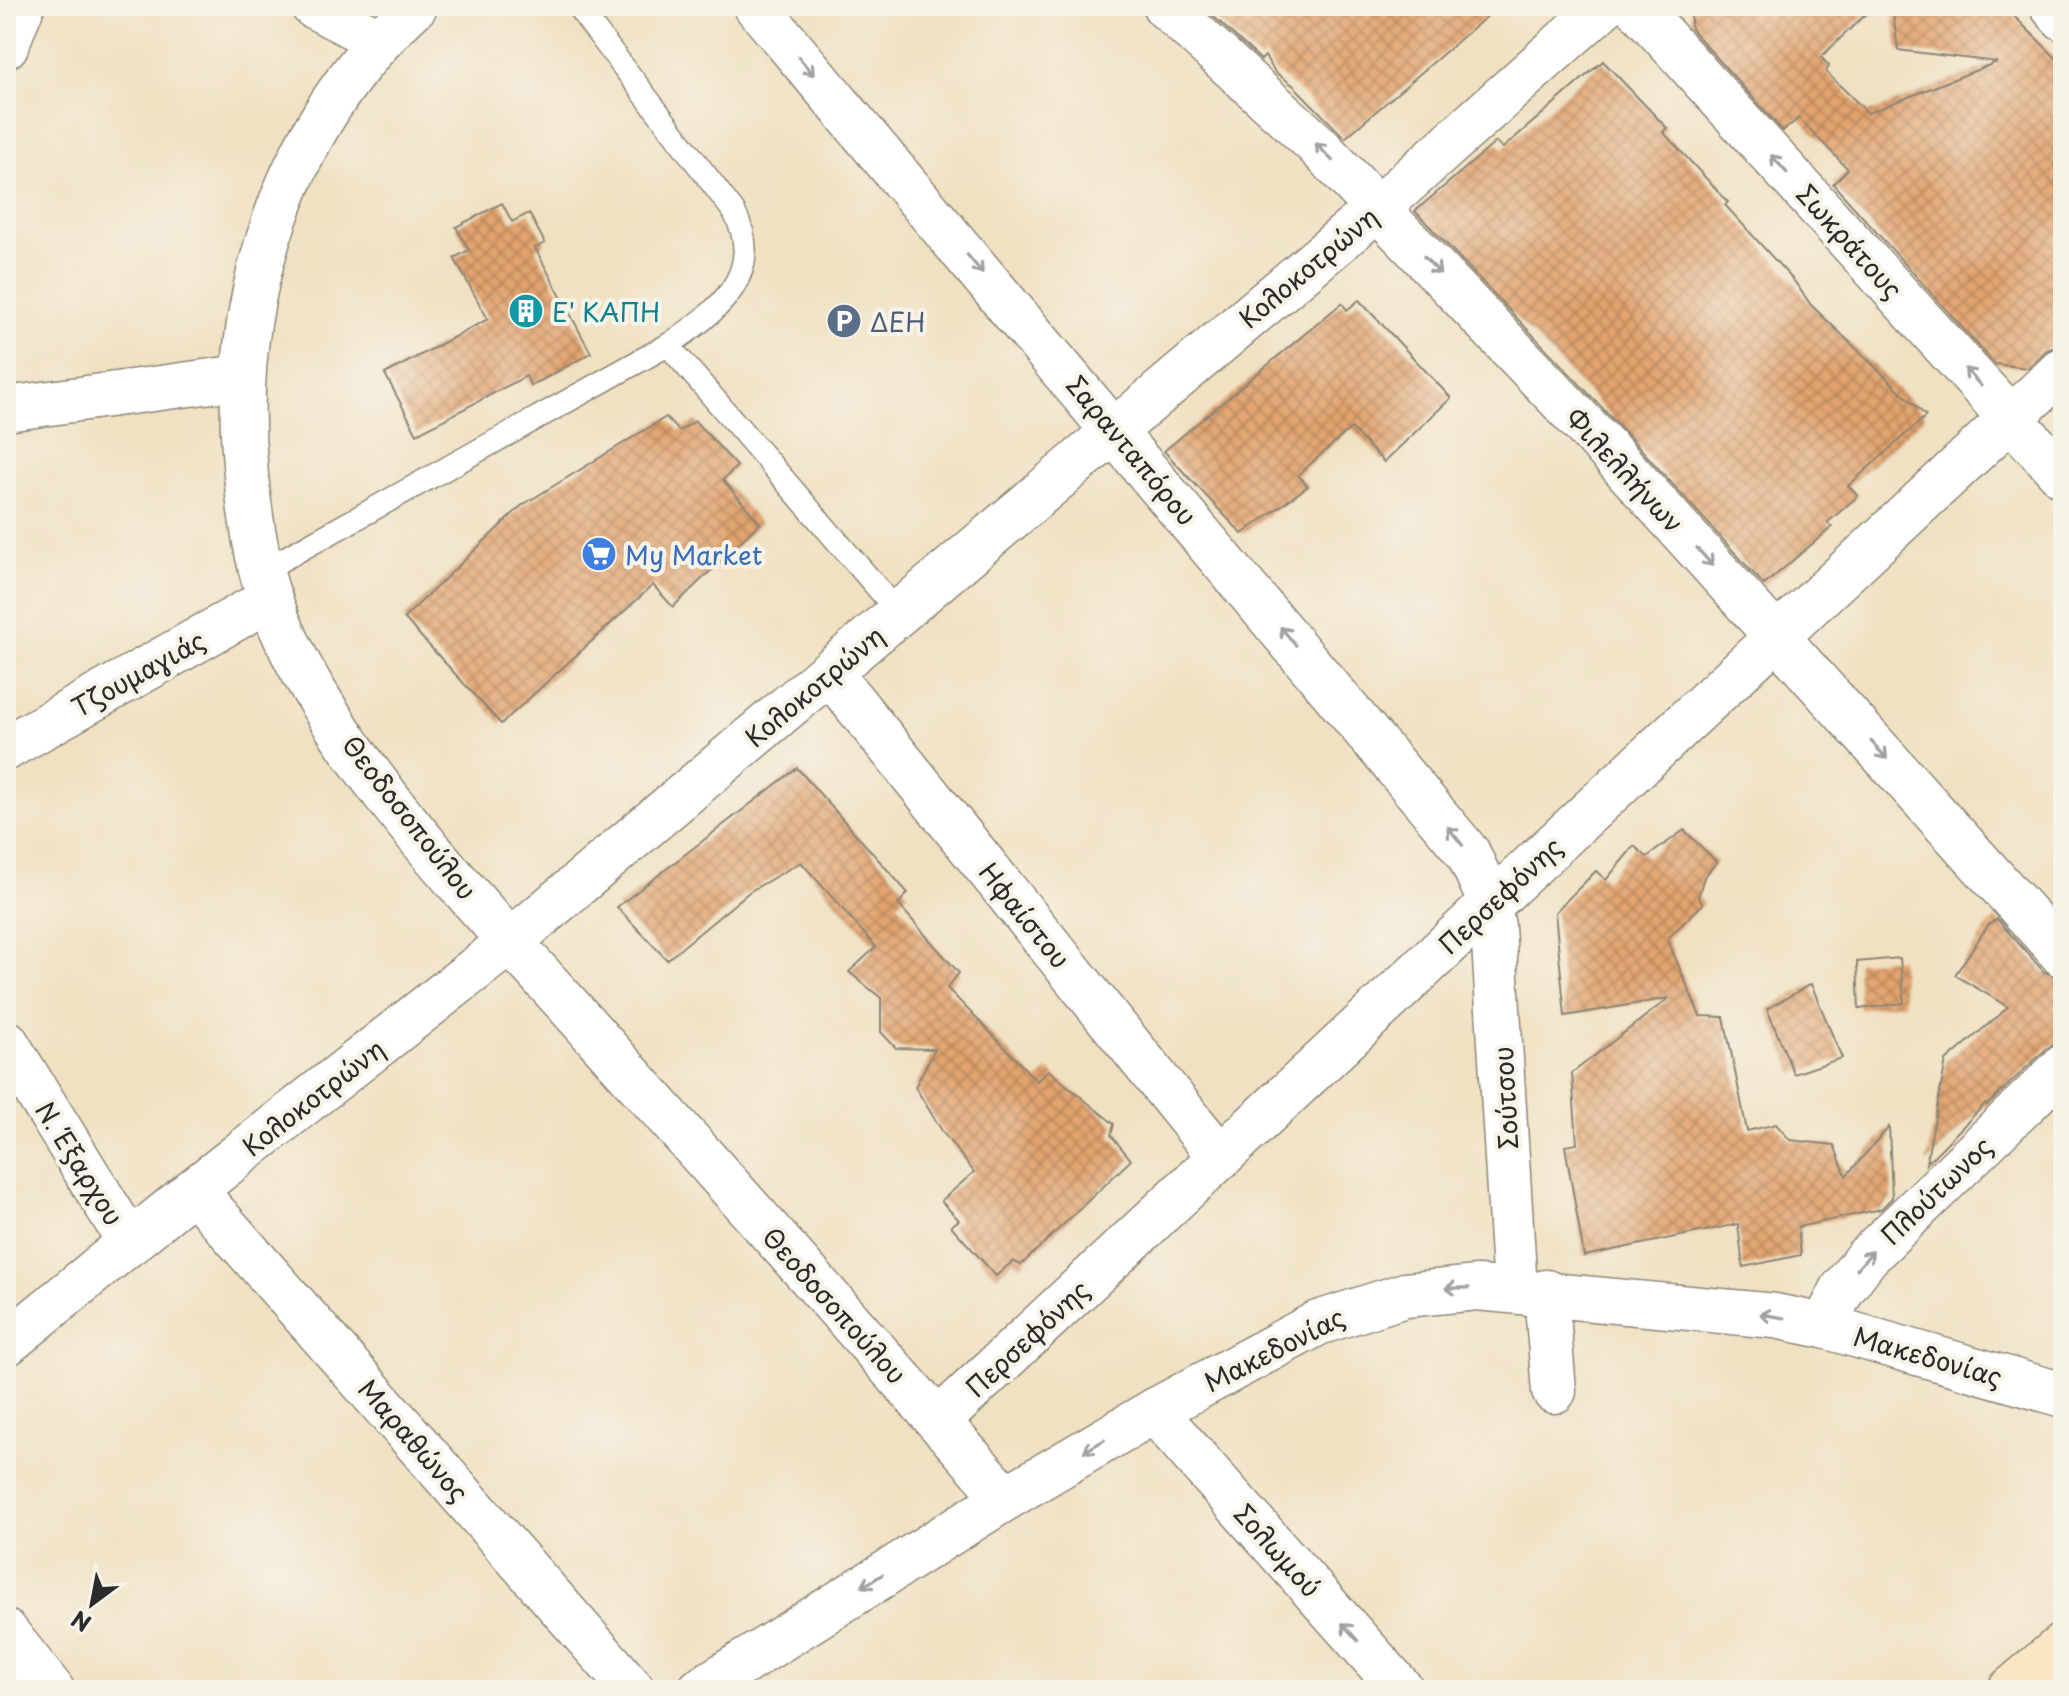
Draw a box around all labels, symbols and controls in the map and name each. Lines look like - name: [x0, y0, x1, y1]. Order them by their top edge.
- one-way arrow: [797, 55, 815, 75]
- one-way arrow: [1315, 143, 1334, 162]
- one-way arrow: [1771, 154, 1789, 174]
- street label: Σωκράτους: [1788, 175, 1912, 307]
- street label: Κολοκοτρώνη: [1230, 197, 1386, 337]
- one-way arrow: [965, 253, 983, 274]
- one-way arrow: [1422, 255, 1441, 274]
- building icon: Ε' ΚΑΠΗ: [507, 292, 545, 330]
- place label: Ε' ΚΑΠΗ: [552, 292, 660, 331]
- parking icon: ΔΕΗ: [825, 302, 863, 340]
- place label: ΔΕΗ: [870, 302, 926, 341]
- street label: Σαρανταπόρου: [1058, 367, 1206, 533]
- one-way arrow: [1964, 367, 1983, 388]
- street label: Φιλελλήνων: [1557, 399, 1693, 541]
- supermarket icon: My Market: [580, 535, 618, 573]
- place label: My Market: [625, 535, 762, 574]
- one-way arrow: [1695, 547, 1713, 567]
- street label: Κολοκοτρώνη: [736, 616, 892, 756]
- street label: Τζουμαγιάς: [64, 620, 212, 726]
- one-way arrow: [1279, 627, 1297, 647]
- street label: Θεοδοσοπούλου: [333, 727, 487, 907]
- one-way arrow: [1869, 740, 1887, 760]
- one-way arrow: [1446, 826, 1463, 847]
- street label: Περσεφόνης: [1429, 827, 1571, 963]
- street label: Ηφαίστου: [970, 854, 1080, 976]
- street label: Κολοκοτρώνη: [234, 1029, 392, 1165]
- street label: Σούτσου: [1483, 1046, 1527, 1150]
- street label: Ν. Έξαρχου: [26, 1093, 134, 1233]
- street label: Πλούτωνος: [1872, 1127, 2000, 1253]
- street label: Θεοδοσοπούλου: [754, 1218, 916, 1392]
- one-way arrow: [1856, 1251, 1874, 1271]
- street label: Περσεφόνης: [956, 1270, 1098, 1406]
- one-way arrow: [1444, 1280, 1471, 1296]
- street label: Μακεδονίας: [1197, 1297, 1351, 1401]
- one-way arrow: [1759, 1308, 1785, 1323]
- street label: Μακεδονίας: [1849, 1316, 2007, 1396]
- street label: Μαραθώνος: [350, 1370, 478, 1510]
- one-way arrow: [1083, 1438, 1106, 1454]
- street label: Σολωμού: [1226, 1495, 1330, 1605]
- north arrow: [52, 1564, 132, 1644]
- one-way arrow: [861, 1572, 883, 1589]
- text: N: [64, 1604, 97, 1641]
- one-way arrow: [1342, 1622, 1360, 1642]

